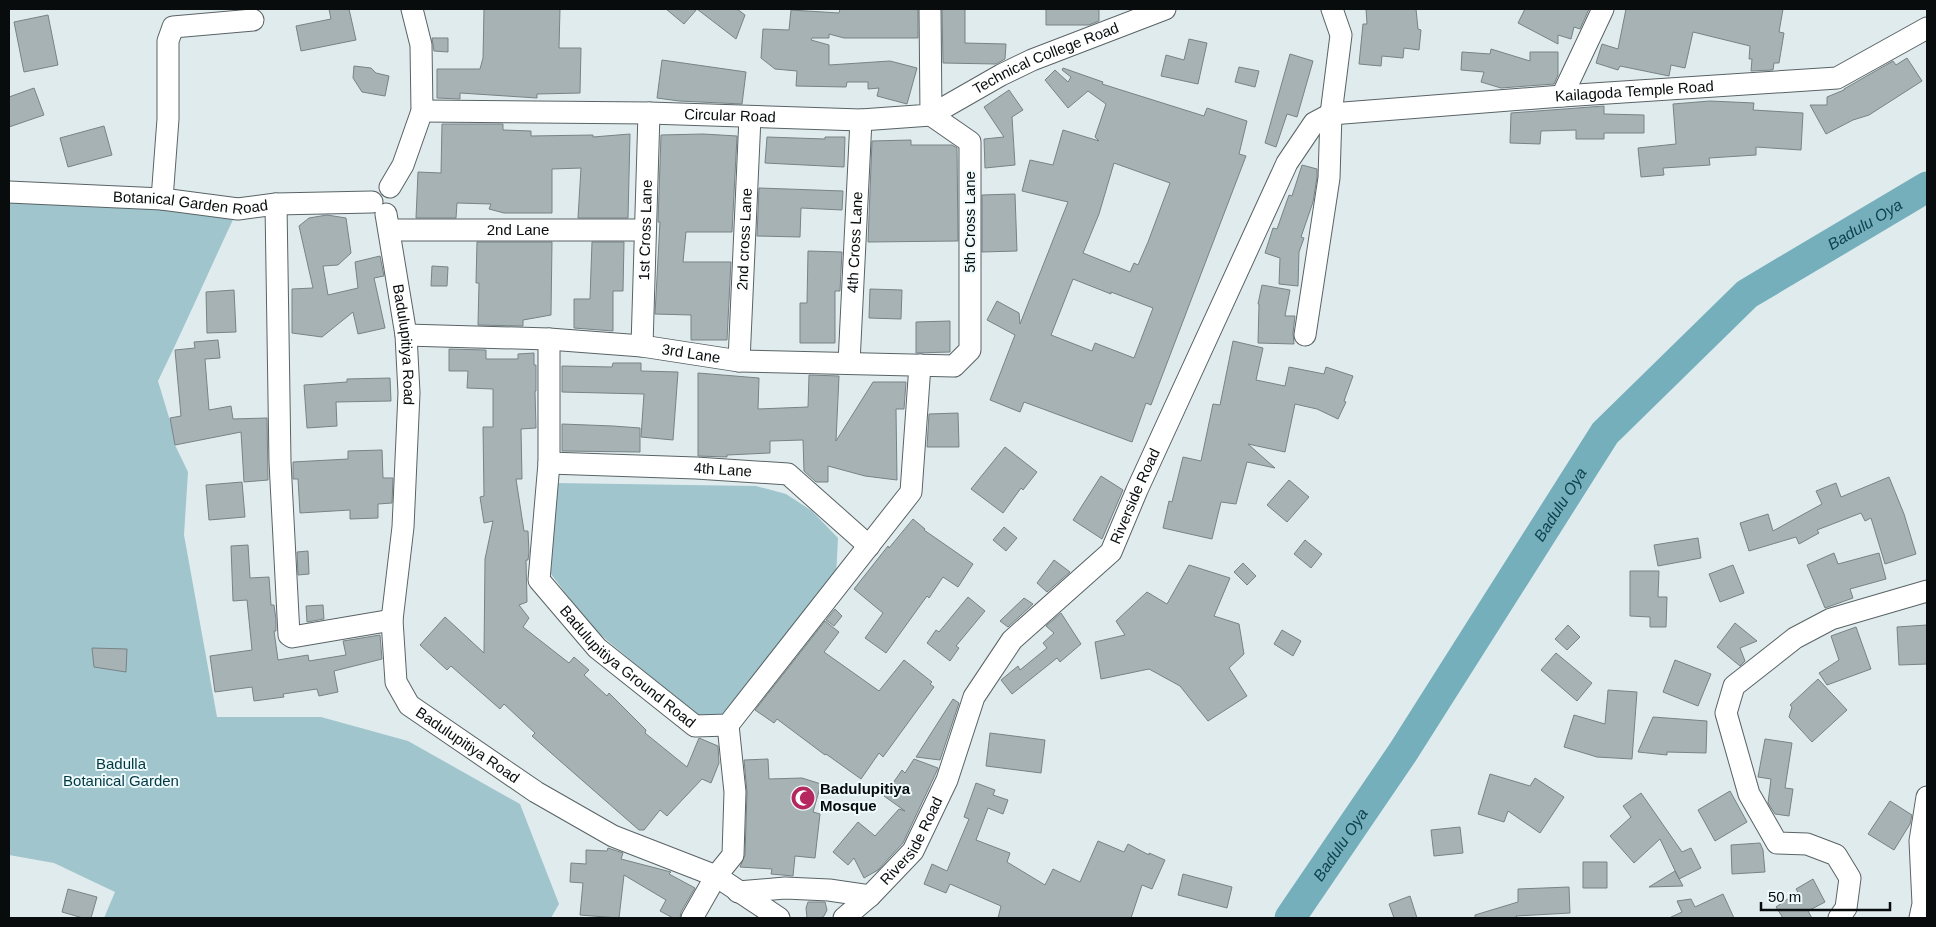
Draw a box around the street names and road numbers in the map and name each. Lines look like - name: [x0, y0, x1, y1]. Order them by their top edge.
- street label: Technical College Road: [970, 19, 1121, 97]
- street label: Kailagoda Temple Road: [1554, 77, 1714, 105]
- street label: Circular Road: [684, 105, 776, 125]
- street label: 5th Cross Lane: [961, 171, 978, 273]
- street label: 1st Cross Lane: [635, 179, 655, 281]
- street label: 2nd cross Lane: [733, 187, 755, 291]
- street label: Botanical Garden Road: [113, 188, 269, 218]
- street label: 4th Cross Lane: [843, 191, 865, 293]
- street label: 2nd Lane: [487, 221, 549, 238]
- street label: Badulupitiya Road: [390, 283, 418, 406]
- street label: 3rd Lane: [661, 340, 722, 366]
- street label: Riverside Road: [1106, 446, 1163, 546]
- street label: 4th Lane: [693, 459, 753, 480]
- street label: Badulupitiya Ground Road: [557, 602, 699, 731]
- street label: Badulupitiya Road: [413, 703, 523, 786]
- street label: Riverside Road: [876, 794, 946, 888]

